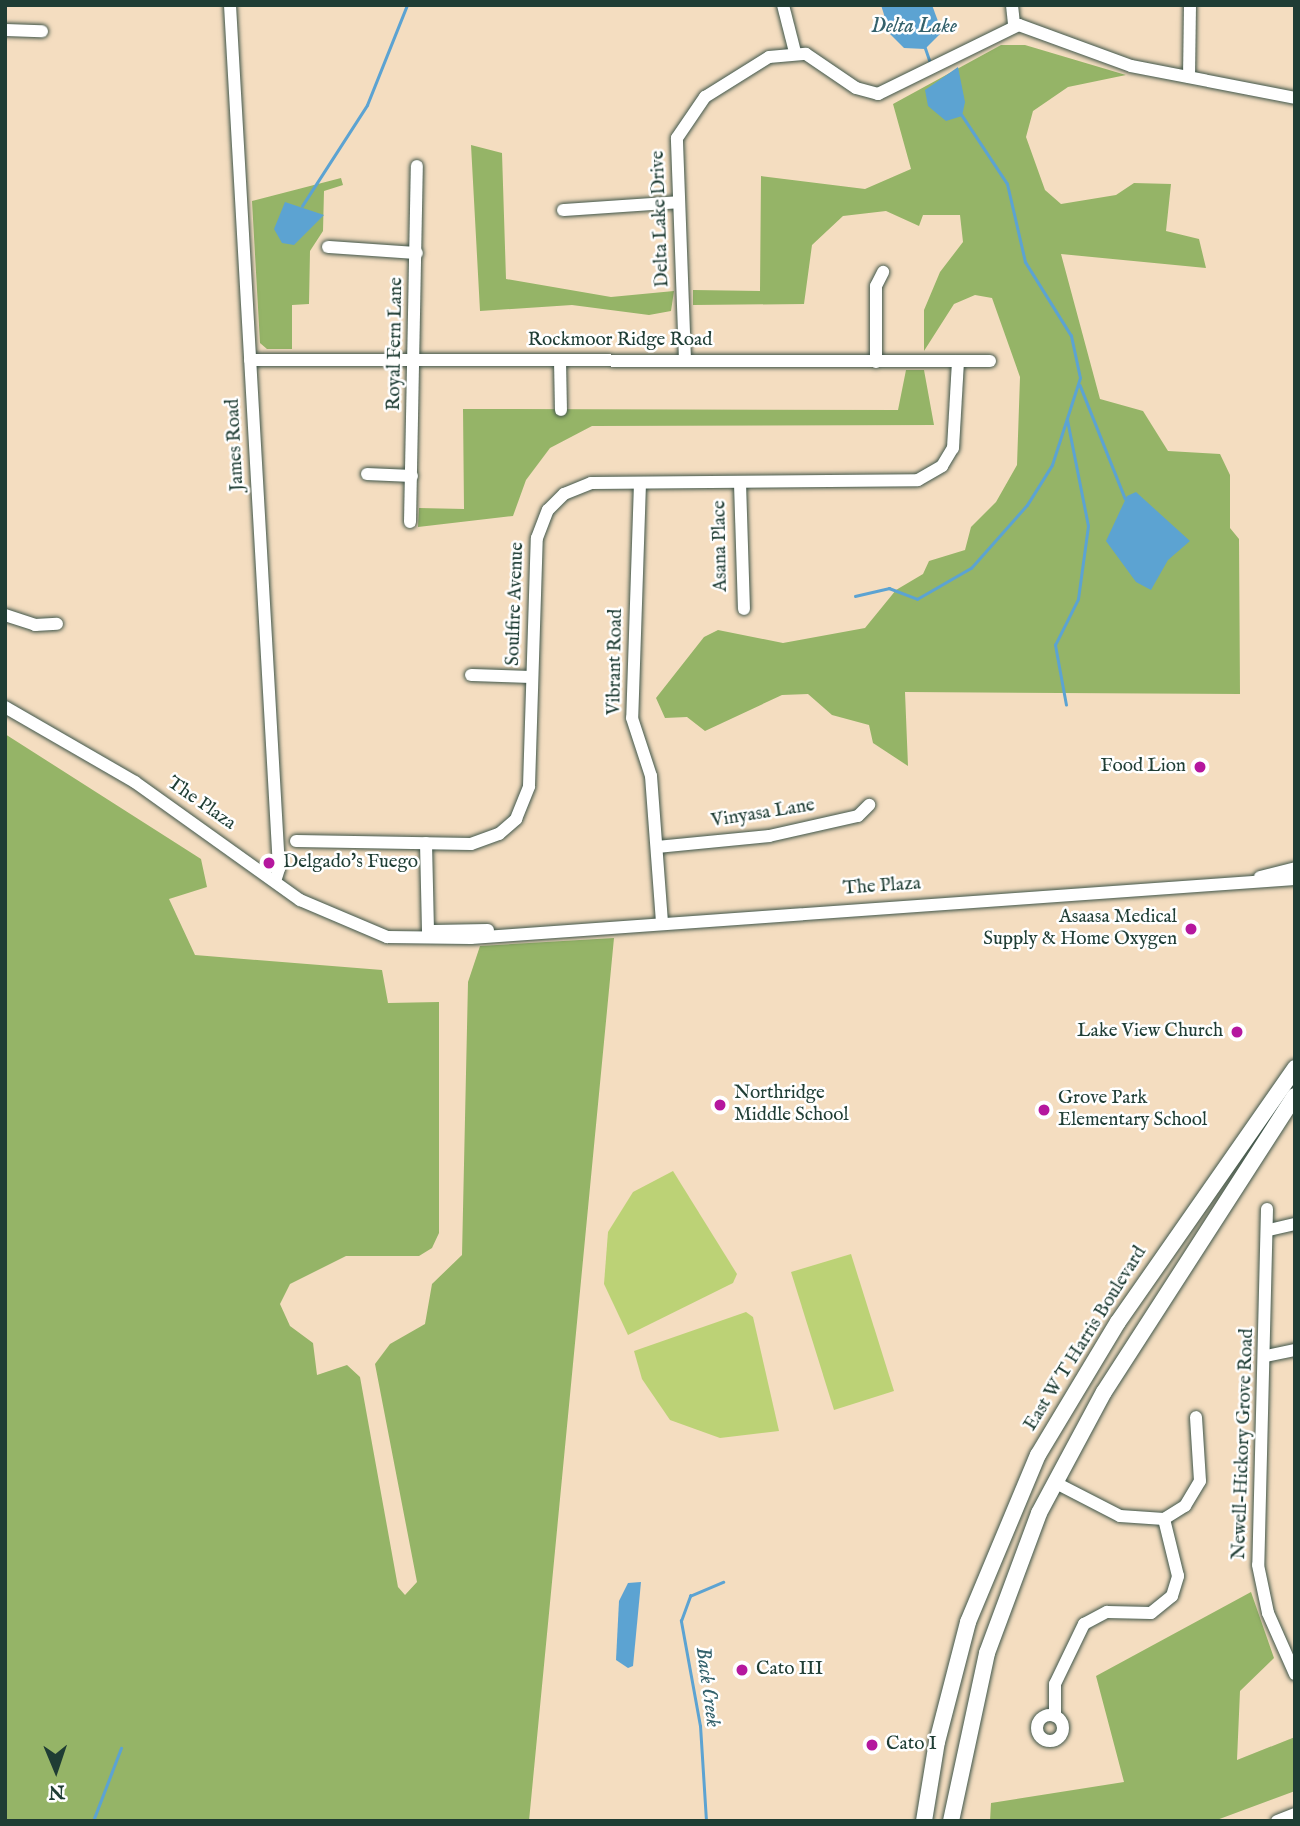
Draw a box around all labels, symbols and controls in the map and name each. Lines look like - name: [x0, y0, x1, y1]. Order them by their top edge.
- water label: Delta Lake: [871, 14, 957, 40]
- street label: Delta Lake Drive: [647, 150, 675, 288]
- street label: Royal Fern Lane: [383, 277, 409, 411]
- street label: Rockmoor Ridge Road: [528, 330, 712, 352]
- street label: James Road: [222, 398, 250, 492]
- street label: Asana Place: [709, 500, 733, 592]
- street label: Soulfire Avenue: [502, 542, 530, 666]
- street label: Vibrant Road: [604, 609, 628, 715]
- place label: Food Lion: [1101, 756, 1186, 778]
- marker: Food Lion: [1192, 759, 1208, 775]
- street label: The Plaza: [162, 772, 240, 836]
- street label: Vinyasa Lane: [710, 795, 816, 833]
- place label: Delgado's Fuego: [283, 852, 418, 874]
- marker: Delgado's Fuego: [261, 855, 277, 871]
- street label: The Plaza: [842, 873, 922, 901]
- place label: Asaasa Medical Supply & Home Oxygen: [983, 907, 1177, 951]
- marker: Asaasa Medical Supply & Home Oxygen: [1183, 921, 1199, 937]
- place label: Lake View Church: [1077, 1021, 1223, 1043]
- marker: Lake View Church: [1229, 1024, 1245, 1040]
- place label: Northridge Middle School: [734, 1083, 849, 1127]
- place label: Grove Park Elementary School: [1058, 1088, 1207, 1132]
- marker: Northridge Middle School: [712, 1097, 728, 1113]
- marker: Grove Park Elementary School: [1036, 1102, 1052, 1118]
- street label: East W T Harris Boulevard: [1020, 1242, 1152, 1436]
- street label: Newell-Hickory Grove Road: [1229, 1328, 1259, 1560]
- water label: Back Creek: [689, 1645, 725, 1729]
- place label: Cato III: [756, 1659, 823, 1681]
- marker: Cato III: [734, 1662, 750, 1678]
- place label: Cato I: [886, 1734, 937, 1756]
- north arrow: [21, 1735, 91, 1805]
- marker: Cato I: [864, 1737, 880, 1753]
- text: N: [48, 1779, 65, 1803]

